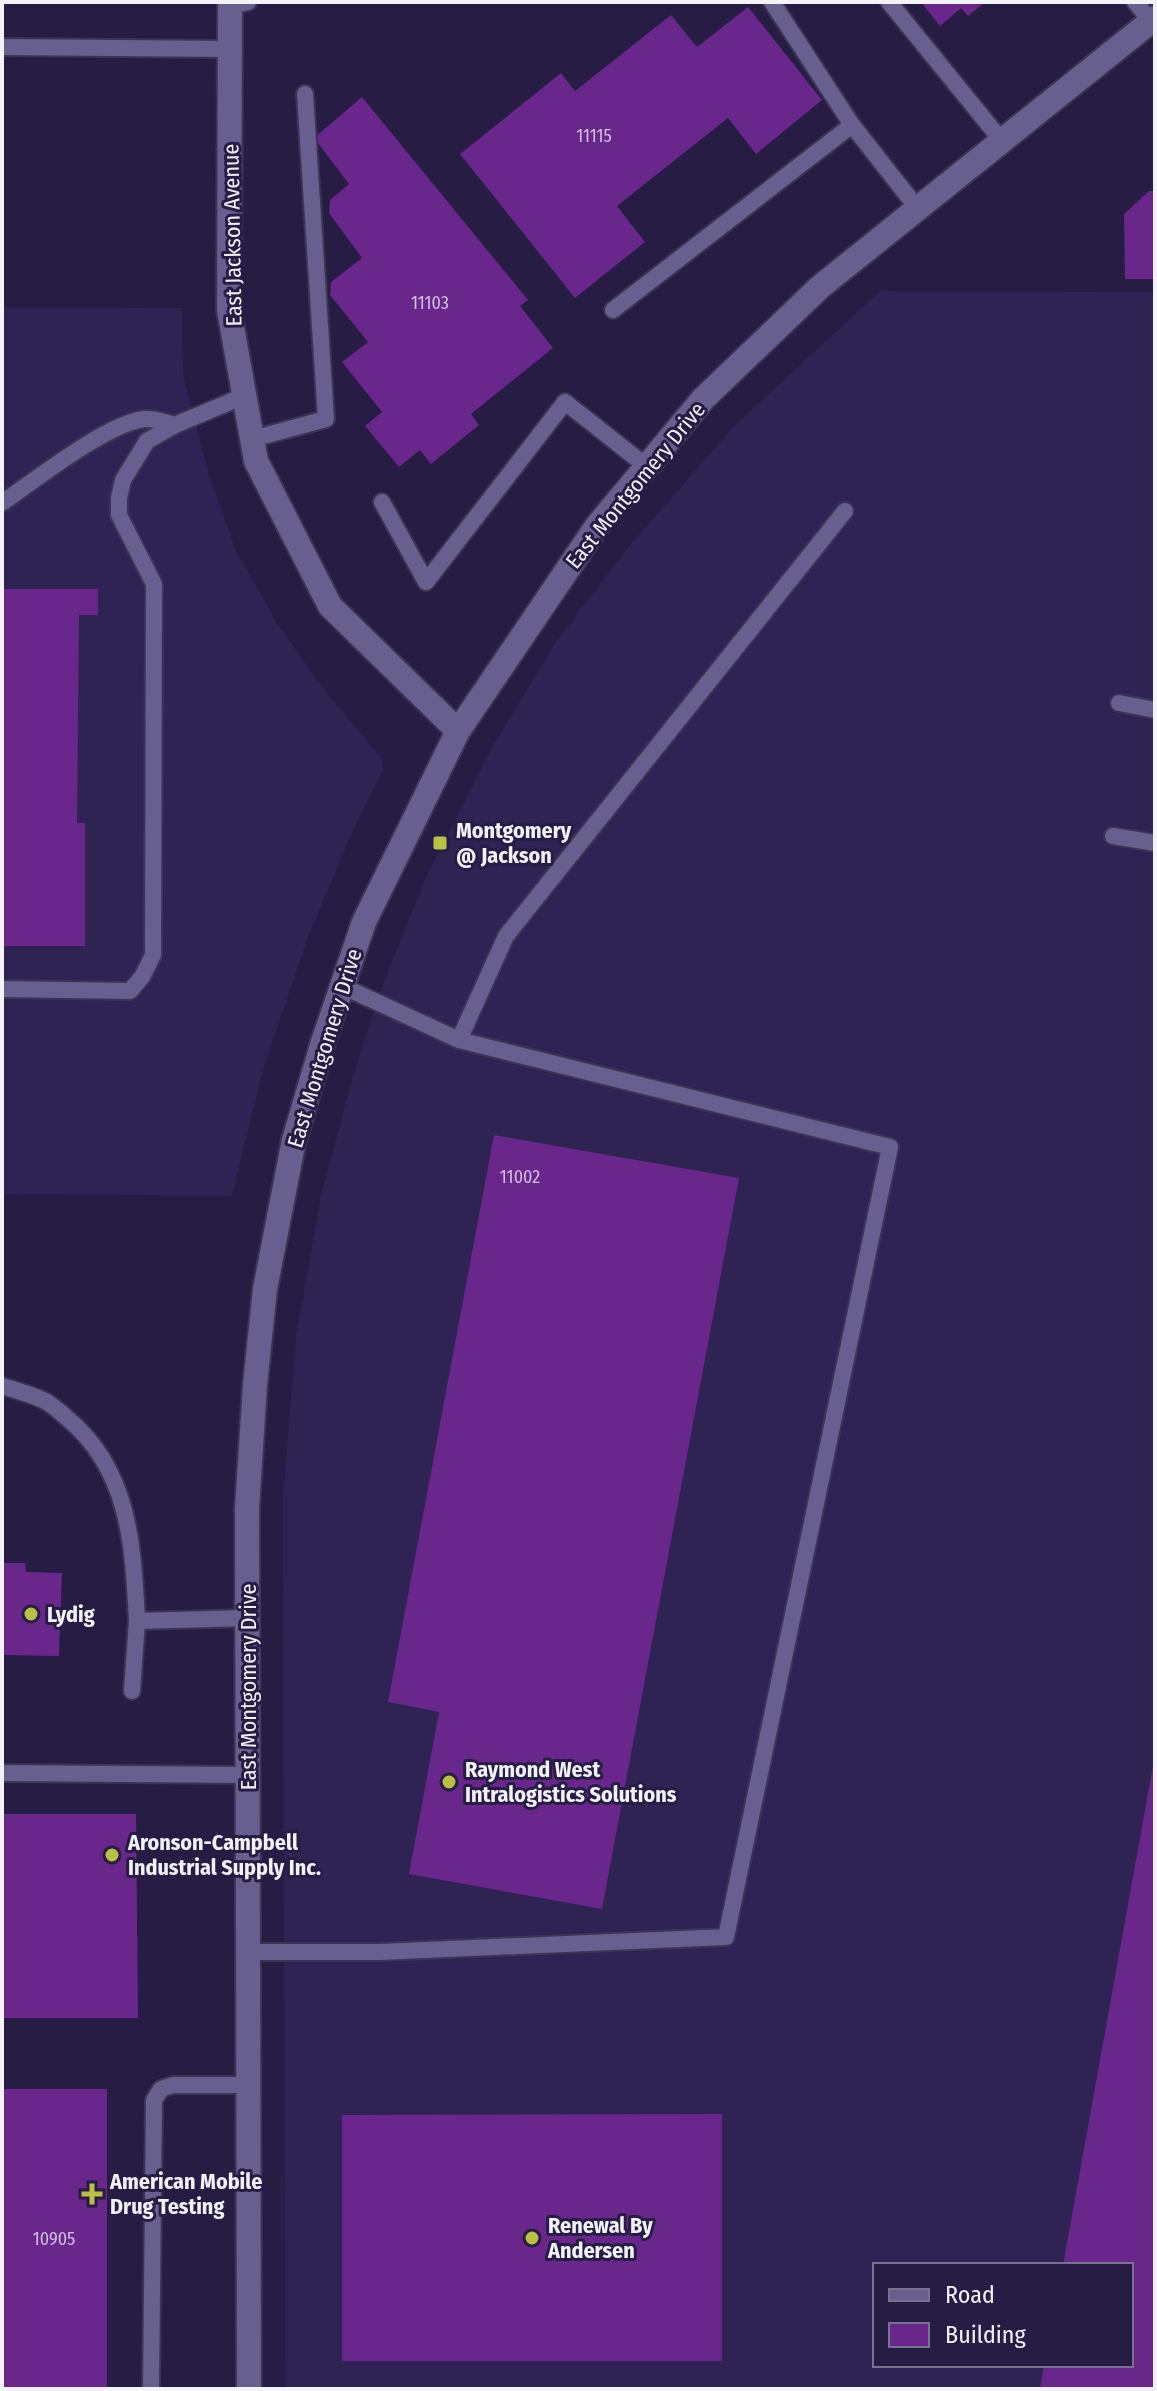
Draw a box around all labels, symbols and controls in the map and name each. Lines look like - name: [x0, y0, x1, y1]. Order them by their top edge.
- house number: 11115: [576, 125, 612, 147]
- street label: East Jackson Avenue: [217, 143, 248, 327]
- house number: 11103: [411, 292, 449, 314]
- street label: East Montgomery Drive: [560, 396, 711, 574]
- place label: Montgomery @ Jackson: [456, 817, 572, 869]
- marker: Montgomery @ Jackson: [431, 834, 449, 852]
- street label: East Montgomery Drive: [281, 945, 368, 1151]
- house number: 11002: [500, 1166, 540, 1188]
- street label: East Montgomery Drive: [235, 1584, 262, 1790]
- place label: Lydig: [47, 1601, 95, 1628]
- marker: Lydig: [22, 1605, 40, 1623]
- place label: Raymond West Intralogistics Solutions: [465, 1756, 677, 1808]
- marker: Raymond West Intralogistics Solutions: [440, 1773, 458, 1791]
- place label: Aronson-Campbell Industrial Supply Inc.: [127, 1829, 321, 1881]
- marker: Aronson-Campbell Industrial Supply Inc.: [103, 1846, 121, 1864]
- place label: American Mobile Drug Testing: [109, 2168, 262, 2220]
- marker: American Mobile Drug Testing: [81, 2183, 103, 2205]
- place label: Renewal By Andersen: [547, 2212, 653, 2264]
- house number: 10905: [33, 2228, 75, 2250]
- marker: Renewal By Andersen: [523, 2229, 541, 2247]
- legend: [873, 2263, 1133, 2367]
- text: Road: [945, 2281, 995, 2309]
- text: Building: [945, 2321, 1027, 2349]

